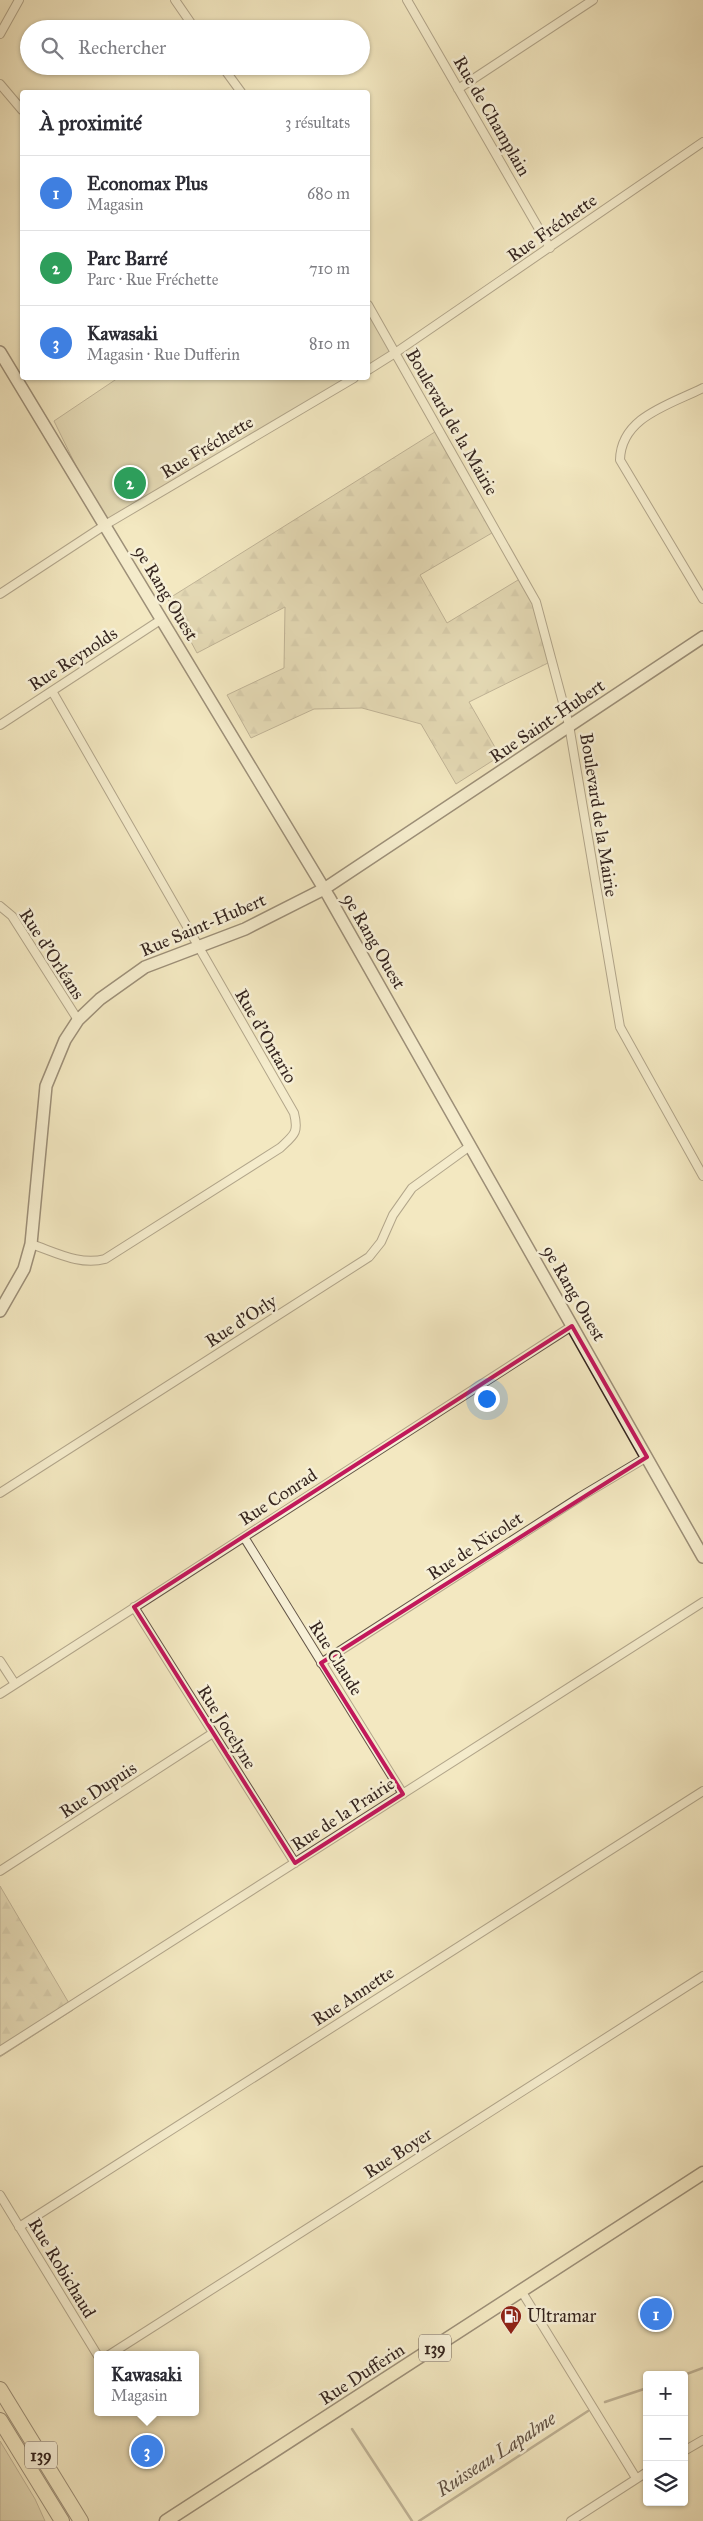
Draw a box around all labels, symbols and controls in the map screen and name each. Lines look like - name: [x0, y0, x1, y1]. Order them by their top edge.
- search box: [20, 20, 370, 75]
- icon: search: [38, 34, 66, 62]
- text: Rechercher: [78, 36, 166, 59]
- street label: Rue de Champlain: [449, 52, 535, 180]
- text: À proximité: [40, 110, 142, 136]
- text: 3 résultats: [285, 113, 350, 132]
- text: Economax Plus: [87, 172, 208, 195]
- text: 1: [53, 184, 59, 203]
- text: 680 m: [307, 184, 350, 203]
- street label: Rue Fréchette: [503, 189, 601, 267]
- text: Magasin: [87, 195, 143, 214]
- text: Parc Barré: [87, 247, 167, 270]
- text: 2: [52, 259, 60, 278]
- text: 710 m: [309, 259, 350, 278]
- text: Parc · Rue Fréchette: [87, 270, 218, 289]
- text: Kawasaki: [87, 322, 158, 345]
- text: 3: [53, 334, 59, 353]
- text: 810 m: [309, 334, 350, 353]
- text: Magasin · Rue Dufferin: [87, 345, 240, 364]
- street label: Boulevard de la Mairie: [401, 345, 503, 499]
- street label: Rue Fréchette: [157, 411, 257, 483]
- pin: 2: [114, 464, 146, 502]
- street label: 9e Rang Ouest: [128, 541, 203, 646]
- street label: Rue Reynolds: [25, 622, 121, 696]
- street label: Rue Saint-Hubert: [485, 674, 609, 768]
- street label: Boulevard de la Mairie: [575, 731, 623, 899]
- street label: Rue Saint-Hubert: [137, 888, 270, 961]
- street label: 9e Rang Ouest: [337, 889, 411, 994]
- street label: Rue d'Orléans: [15, 905, 89, 1003]
- street label: Rue d'Ontario: [230, 985, 302, 1087]
- street label: 9e Rang Ouest: [537, 1241, 611, 1346]
- street label: Rue d'Orly: [201, 1290, 281, 1352]
- your location: [474, 1386, 500, 1412]
- street label: Rue Conrad: [235, 1464, 321, 1530]
- street label: Rue de Nicolet: [423, 1507, 527, 1585]
- street label: Rue Claude: [304, 1616, 368, 1700]
- street label: Rue Jocelyne: [192, 1681, 261, 1774]
- street label: Rue Dupuis: [55, 1757, 141, 1823]
- street label: Rue de la Prairie: [287, 1772, 399, 1856]
- street label: Rue Annette: [308, 1961, 398, 2031]
- street label: Rue Boyer: [360, 2123, 436, 2183]
- street label: Rue Robichaud: [24, 2214, 100, 2322]
- pin: 1: [640, 2295, 672, 2333]
- fuel station icon: Ultramar: [499, 2304, 523, 2335]
- place label: Ultramar: [527, 2305, 596, 2327]
- road number: 139: [419, 2334, 451, 2362]
- street label: Rue Dufferin: [315, 2338, 409, 2410]
- popup: [94, 2351, 199, 2416]
- text: Kawasaki: [111, 2363, 182, 2386]
- map controls: [643, 2371, 688, 2506]
- button: +: [643, 2371, 688, 2416]
- text: Magasin: [111, 2386, 167, 2405]
- water label: Ruisseau Lapalme: [431, 2406, 561, 2503]
- button: −: [643, 2416, 688, 2461]
- pin: 3: [131, 2432, 163, 2470]
- road number: 139: [25, 2442, 57, 2468]
- button: layers: [643, 2461, 688, 2506]

